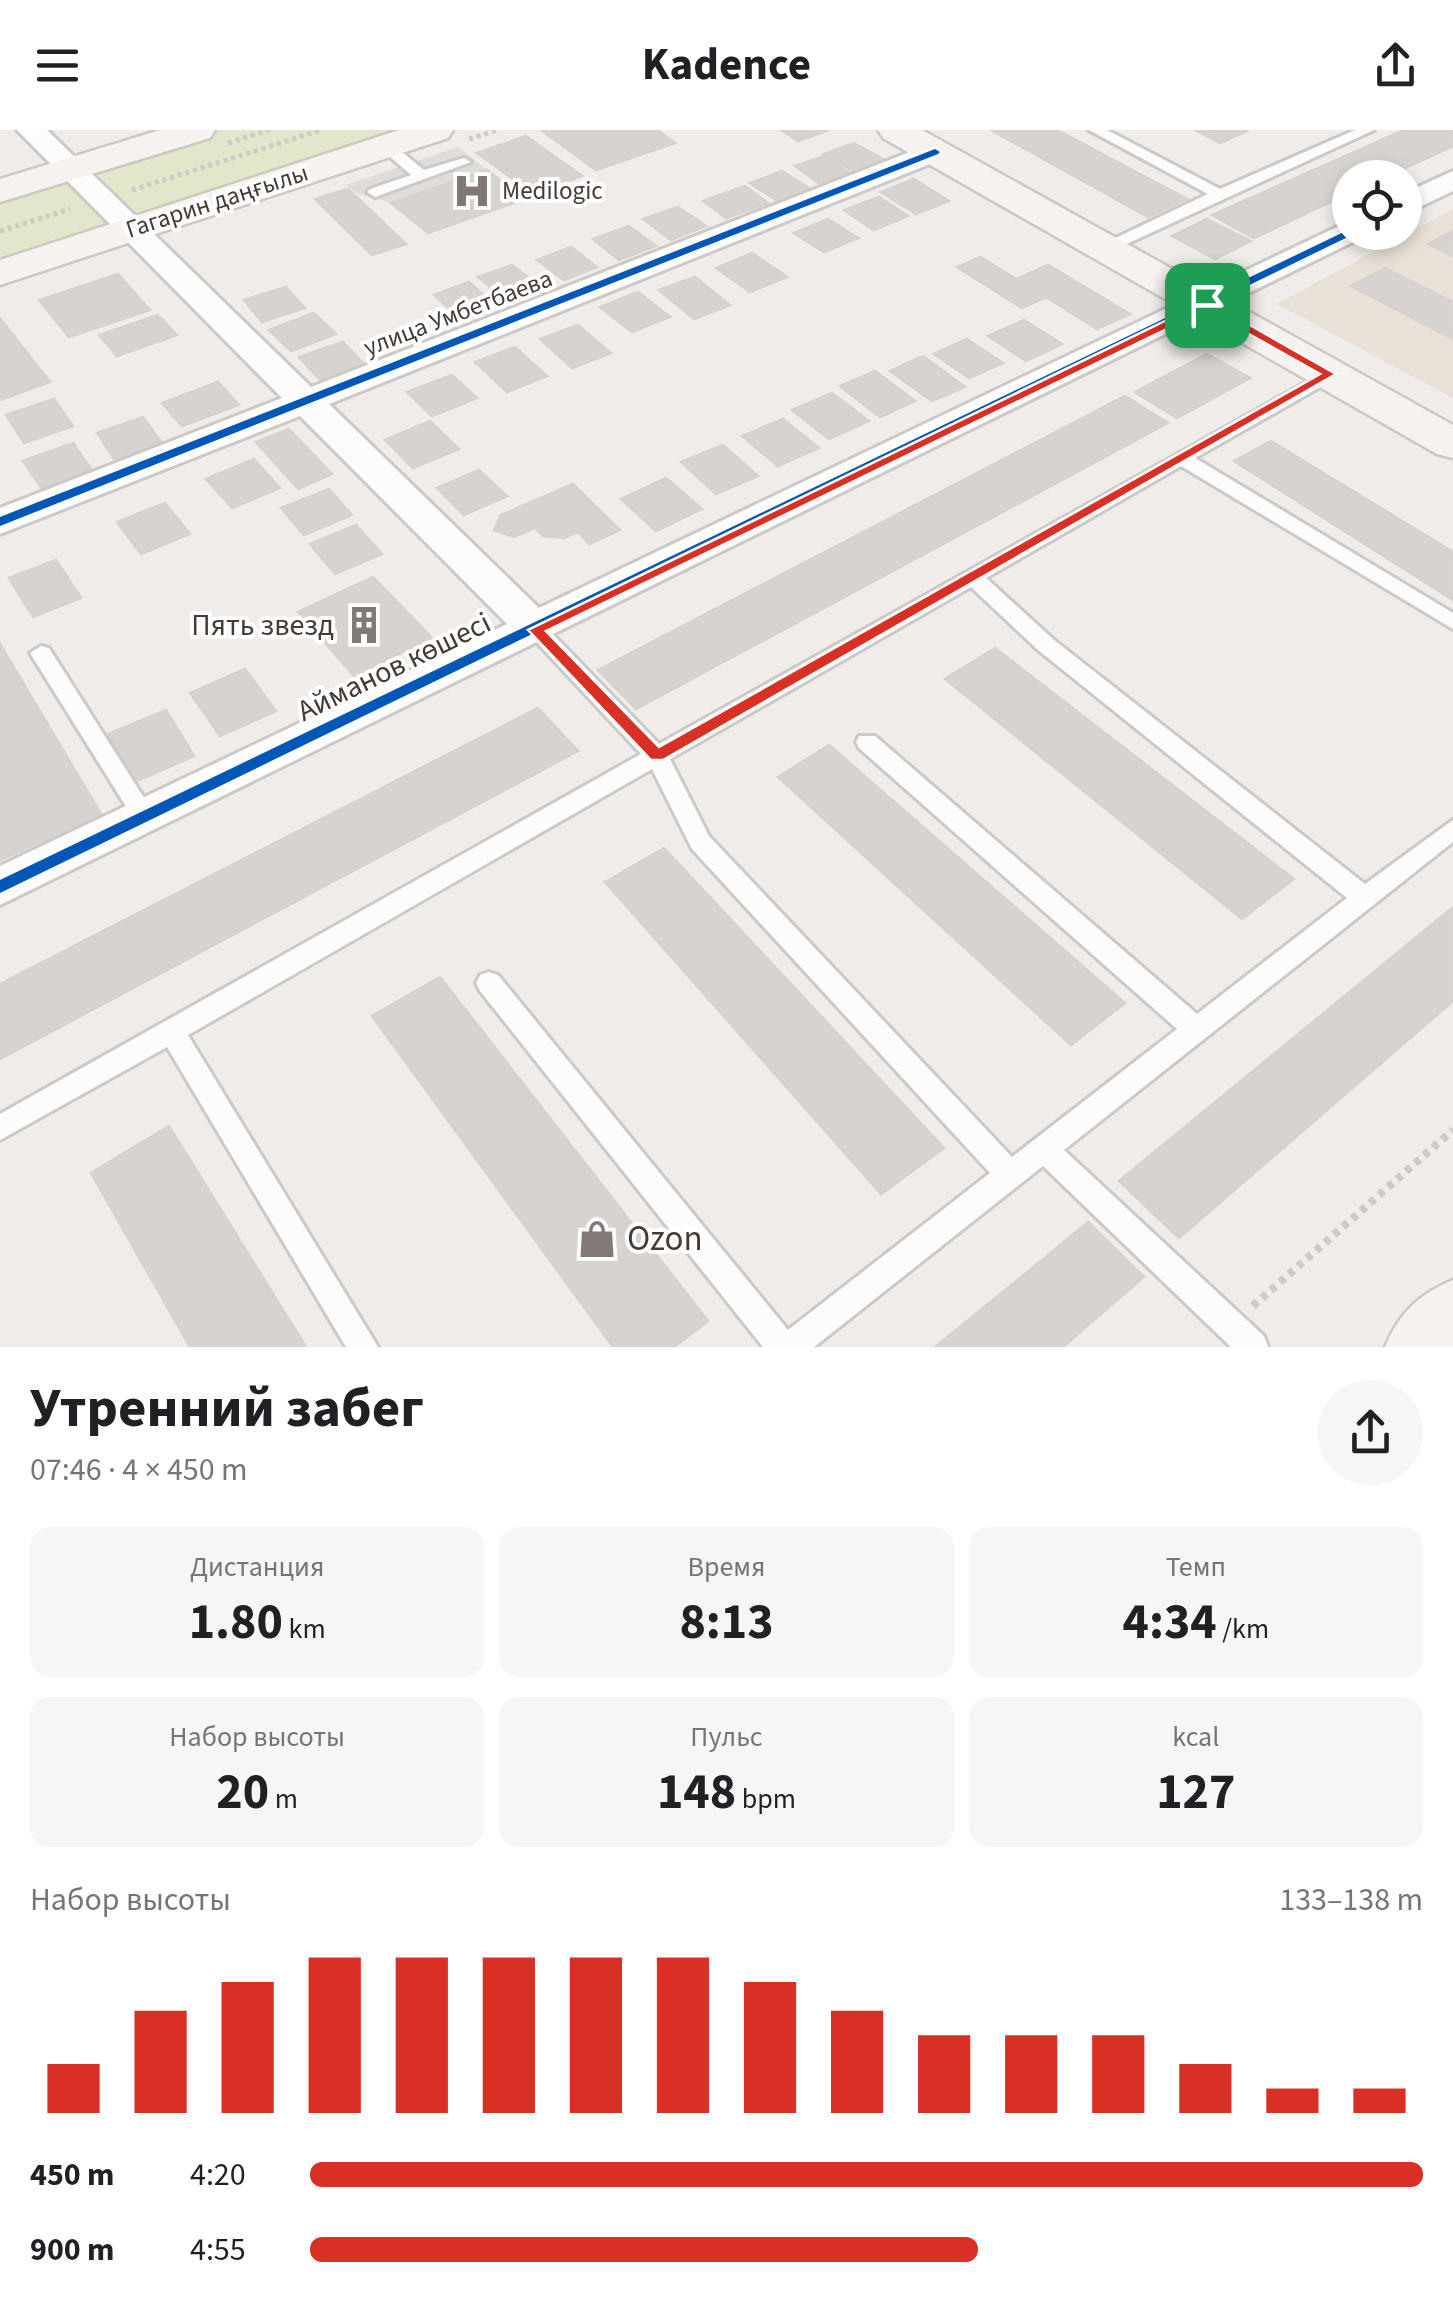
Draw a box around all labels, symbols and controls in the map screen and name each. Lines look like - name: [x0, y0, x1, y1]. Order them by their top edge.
- text: Kadence: [642, 33, 811, 97]
- icon: menu: [30, 38, 85, 93]
- icon: share: [1368, 38, 1423, 93]
- street label: Гагарин даңғылы: [121, 155, 313, 247]
- map controls: [1332, 160, 1422, 250]
- button: locate: [1332, 160, 1422, 250]
- hospital icon: Medilogic: [451, 170, 493, 212]
- place label: Medilogic: [502, 173, 603, 209]
- street label: улица Умбетбаева: [358, 260, 558, 366]
- pin: [1165, 263, 1250, 348]
- icon: arrive: [1180, 278, 1235, 333]
- street label: Айманов көшесі: [290, 601, 498, 733]
- place label: Пять звезд: [191, 604, 334, 647]
- building icon: Пять звезд: [343, 604, 385, 646]
- place label: Ozon: [627, 1214, 703, 1264]
- shop icon: Ozon: [576, 1218, 618, 1260]
- text: Утренний забег: [30, 1370, 424, 1448]
- button: share: [1318, 1380, 1423, 1485]
- text: 07:46 · 4 × 450 m: [30, 1447, 248, 1493]
- text: Дистанция: [190, 1547, 324, 1587]
- text: Время: [687, 1547, 766, 1587]
- text: Темп: [1166, 1547, 1226, 1587]
- text: 1.80: [189, 1587, 283, 1658]
- text: 8:13: [679, 1587, 774, 1658]
- text: 4:34: [1122, 1587, 1217, 1658]
- text: km: [283, 1609, 326, 1649]
- text: /km: [1217, 1609, 1269, 1649]
- text: Набор высоты: [169, 1717, 345, 1757]
- text: Пульс: [690, 1717, 763, 1757]
- text: kcal: [1172, 1717, 1219, 1757]
- text: 20: [216, 1757, 269, 1828]
- text: 148: [657, 1757, 736, 1828]
- text: 127: [1156, 1757, 1235, 1828]
- text: m: [269, 1779, 298, 1819]
- text: bpm: [736, 1779, 796, 1819]
- text: Набор высоты: [30, 1877, 231, 1923]
- text: 133–138 m: [1279, 1877, 1423, 1923]
- text: 450 m: [30, 2152, 115, 2198]
- text: 4:20: [190, 2152, 246, 2198]
- text: 900 m: [30, 2227, 115, 2273]
- text: 4:55: [190, 2227, 246, 2273]

